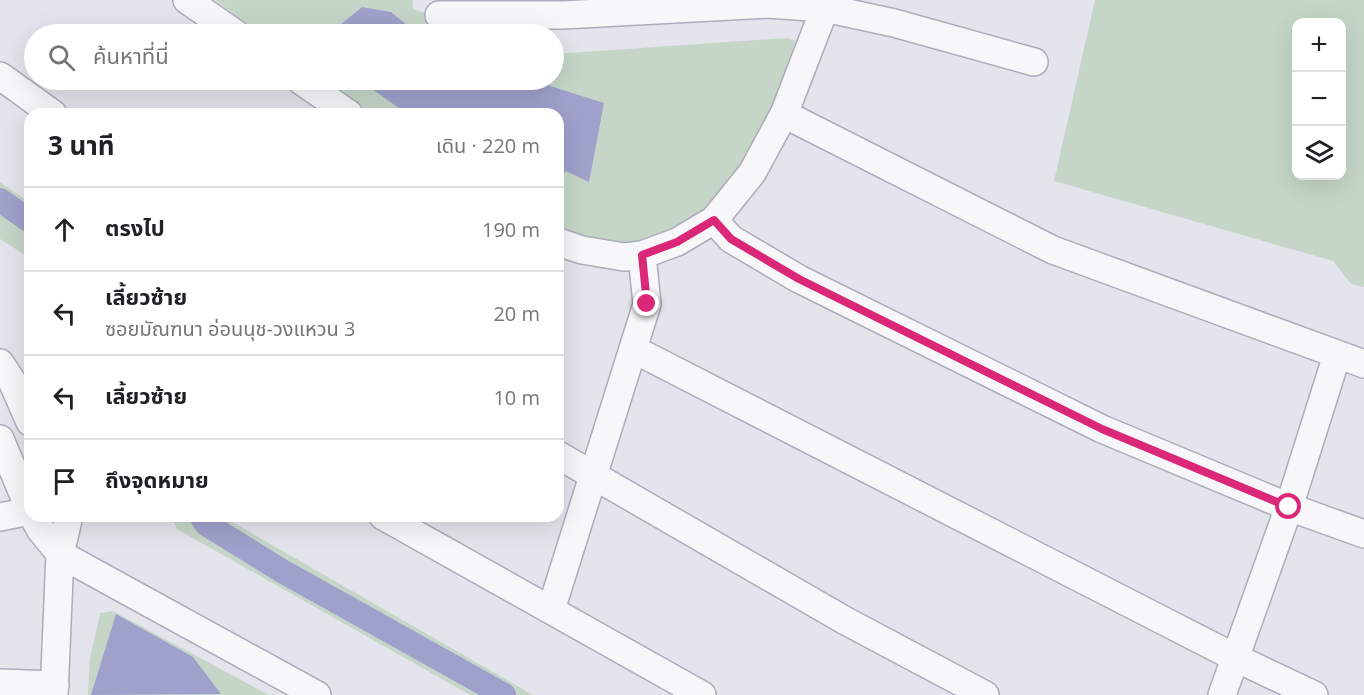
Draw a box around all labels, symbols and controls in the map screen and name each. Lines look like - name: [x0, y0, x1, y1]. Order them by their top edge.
- map controls: [1292, 18, 1346, 180]
- button: +: [1292, 18, 1346, 72]
- search box: [24, 24, 564, 90]
- text: ค้นหาที่นี่: [93, 40, 169, 70]
- icon: search: [45, 41, 78, 74]
- button: −: [1292, 72, 1346, 126]
- button: layers: [1292, 126, 1346, 180]
- text: 3 นาที: [48, 127, 114, 163]
- text: เดิน · 220 m: [436, 132, 540, 159]
- text: ตรงไป: [105, 212, 165, 242]
- icon: ahead: [48, 213, 81, 246]
- text: 190 m: [482, 216, 540, 243]
- text: เลี้ยวซ้าย: [105, 281, 187, 311]
- route end: [633, 290, 659, 316]
- icon: left: [48, 297, 81, 330]
- text: 20 m: [493, 300, 540, 327]
- text: ซอยมัณฑนา อ่อนนุช-วงแหวน 3: [105, 315, 355, 342]
- text: เลี้ยวซ้าย: [105, 380, 187, 410]
- icon: left: [48, 381, 81, 414]
- text: 10 m: [493, 384, 540, 411]
- text: ถึงจุดหมาย: [105, 464, 209, 494]
- icon: arrive: [48, 465, 81, 498]
- route start: [1275, 493, 1301, 519]

